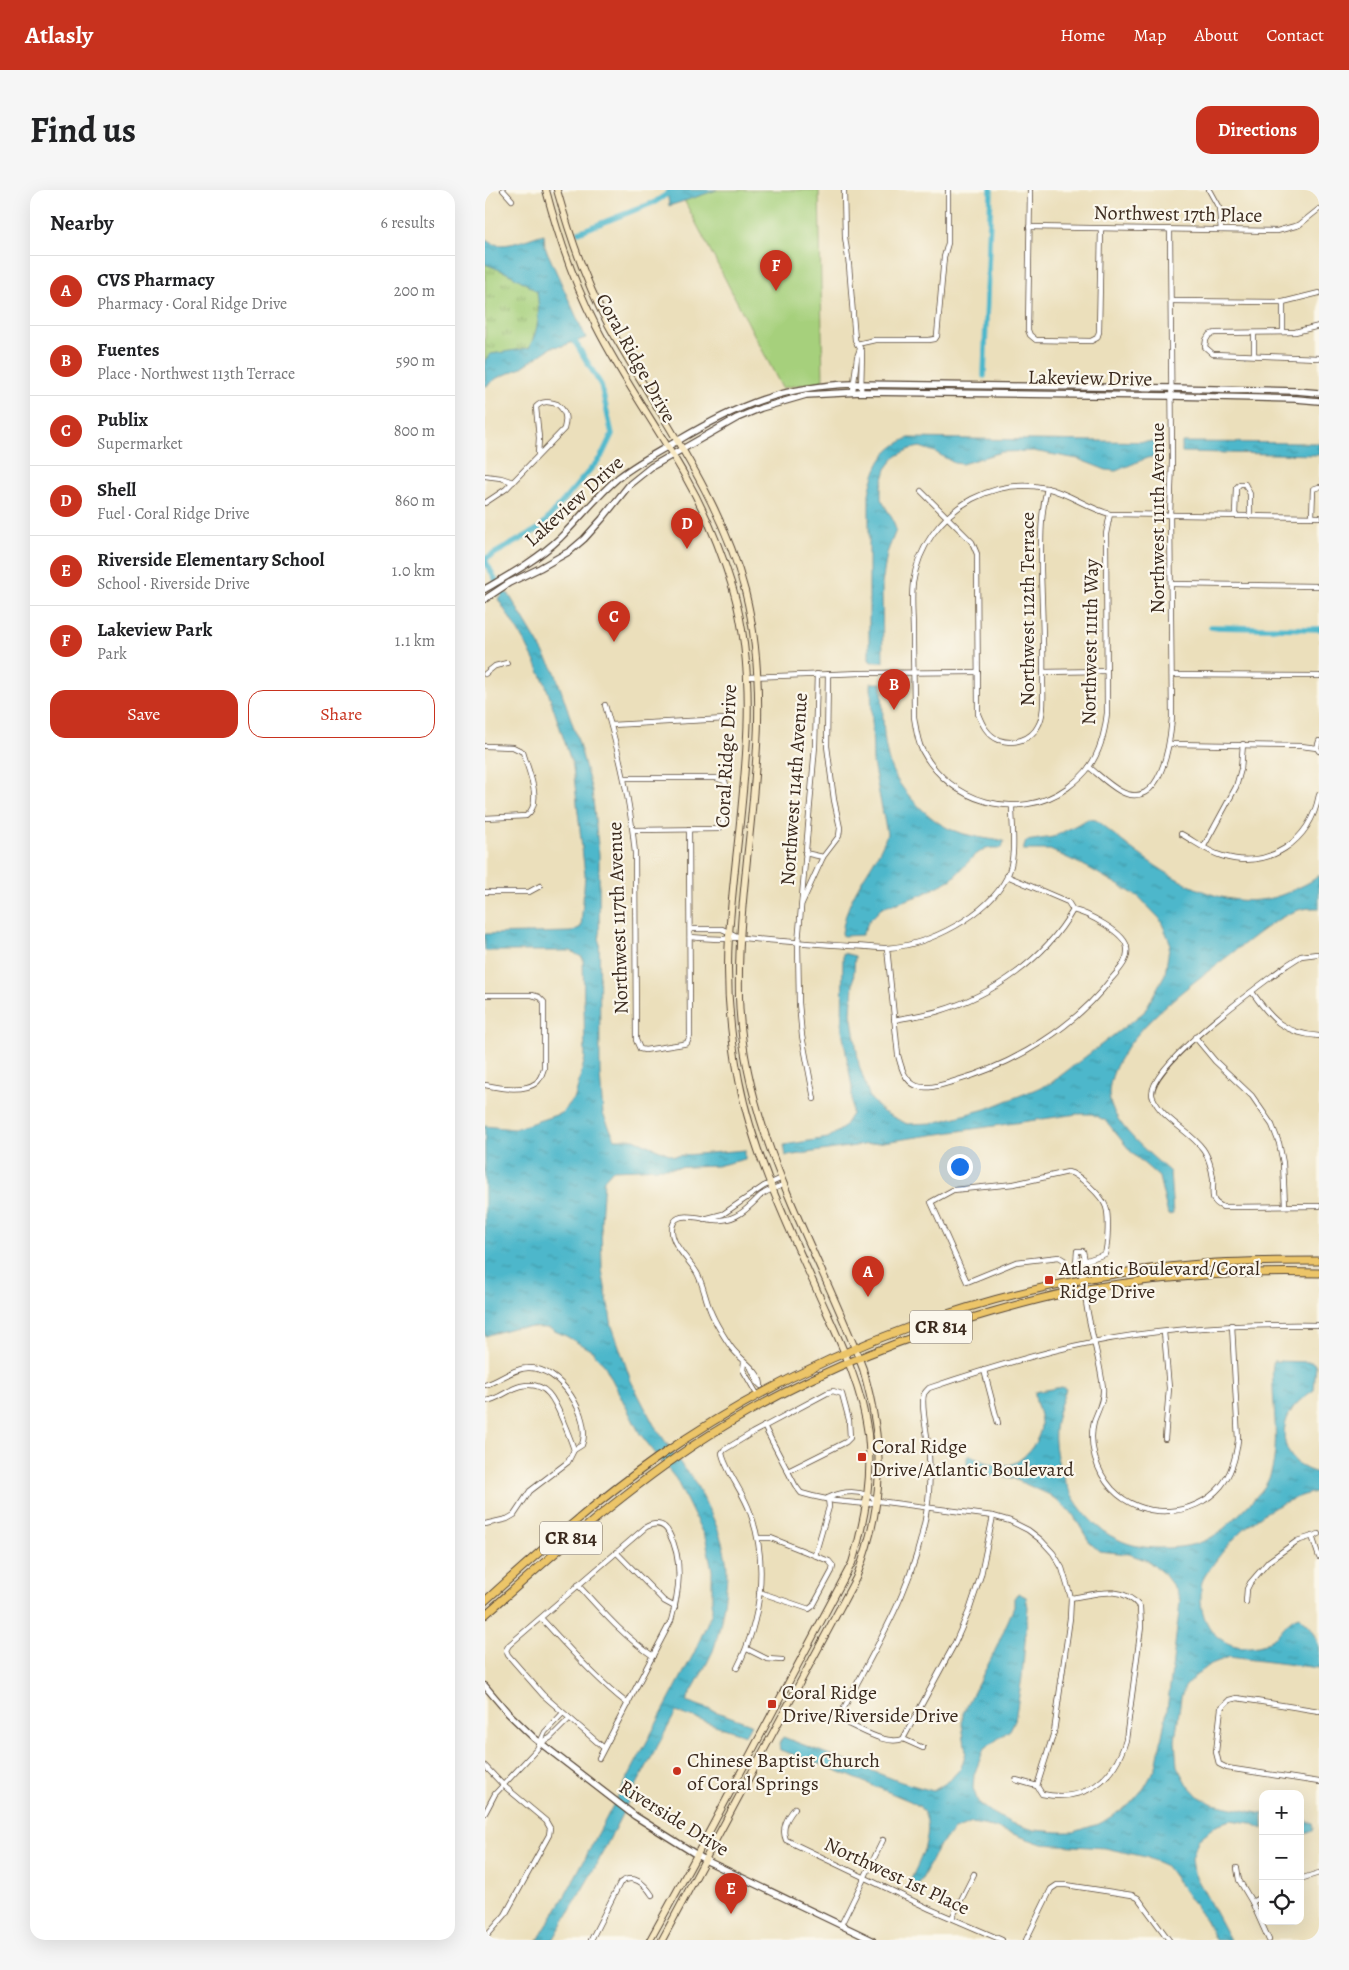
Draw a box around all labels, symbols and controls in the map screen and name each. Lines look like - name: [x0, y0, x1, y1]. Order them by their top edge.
- text: Atlasly: [25, 19, 93, 51]
- text: Home: [1060, 23, 1105, 47]
- text: Map: [1133, 23, 1166, 47]
- text: About: [1194, 23, 1238, 47]
- text: Contact: [1266, 23, 1324, 47]
- text: Find us: [30, 106, 136, 154]
- button: Directions: [1196, 106, 1319, 154]
- street label: Northwest 17th Place: [1093, 199, 1263, 229]
- text: Nearby: [50, 209, 113, 237]
- text: 6 results: [381, 212, 435, 234]
- pin: F: [760, 250, 792, 291]
- text: CVS Pharmacy: [97, 267, 214, 293]
- text: A: [61, 280, 71, 302]
- text: 200 m: [394, 280, 435, 302]
- street label: Coral Ridge Drive: [589, 289, 683, 428]
- text: Pharmacy · Coral Ridge Drive: [97, 293, 287, 315]
- text: Fuentes: [97, 337, 160, 363]
- text: B: [61, 350, 71, 372]
- text: 590 m: [396, 350, 435, 372]
- text: Place · Northwest 113th Terrace: [97, 363, 295, 385]
- street label: Lakeview Drive: [1028, 363, 1152, 393]
- text: Publix: [97, 407, 148, 433]
- text: C: [61, 420, 71, 442]
- text: 800 m: [394, 420, 435, 442]
- street label: Northwest 111th Avenue: [1144, 422, 1171, 614]
- text: Supermarket: [97, 433, 183, 455]
- street label: Lakeview Drive: [519, 449, 629, 553]
- text: Shell: [97, 477, 136, 503]
- text: D: [60, 490, 72, 512]
- text: 860 m: [395, 490, 435, 512]
- text: Fuel · Coral Ridge Drive: [97, 503, 250, 525]
- pin: D: [671, 508, 703, 549]
- street label: Northwest 112th Terrace: [1014, 512, 1041, 706]
- text: Riverside Elementary School: [97, 547, 325, 573]
- street label: Northwest 111th Way: [1075, 557, 1105, 725]
- text: E: [61, 560, 71, 582]
- text: 1.0 km: [392, 560, 435, 582]
- text: School · Riverside Drive: [97, 573, 250, 595]
- pin: C: [598, 601, 630, 642]
- text: Lakeview Park: [97, 617, 212, 643]
- text: F: [62, 630, 70, 652]
- text: 1.1 km: [395, 630, 435, 652]
- text: Park: [97, 643, 127, 665]
- pin: B: [878, 669, 910, 710]
- street label: Coral Ridge Drive: [709, 683, 743, 829]
- button: Save: [50, 690, 238, 738]
- button: Share: [248, 690, 435, 738]
- street label: Northwest 114th Avenue: [774, 692, 814, 886]
- street label: Northwest 117th Avenue: [601, 821, 635, 1015]
- your location: [947, 1154, 973, 1180]
- place label: Atlantic Boulevard/Coral Ridge Drive: [1058, 1255, 1260, 1305]
- pin: A: [852, 1256, 884, 1297]
- marker: Atlantic Boulevard/Coral Ridge Drive: [1043, 1274, 1055, 1286]
- road number: CR 814: [910, 1310, 972, 1344]
- place label: Coral Ridge Drive/Atlantic Boulevard: [872, 1433, 1074, 1483]
- marker: Coral Ridge Drive/Atlantic Boulevard: [856, 1451, 868, 1463]
- road number: CR 814: [540, 1522, 602, 1555]
- place label: Coral Ridge Drive/Riverside Drive: [782, 1679, 959, 1729]
- marker: Coral Ridge Drive/Riverside Drive: [766, 1698, 778, 1710]
- place label: Chinese Baptist Church of Coral Springs: [687, 1747, 880, 1797]
- marker: Chinese Baptist Church of Coral Springs: [671, 1765, 683, 1777]
- street label: Riverside Drive: [614, 1773, 734, 1863]
- map controls: [1259, 1790, 1304, 1925]
- button: +: [1259, 1790, 1304, 1835]
- street label: Northwest 1st Place: [820, 1830, 974, 1922]
- button: −: [1259, 1835, 1304, 1880]
- pin: E: [715, 1873, 747, 1914]
- button: locate: [1259, 1880, 1304, 1925]

